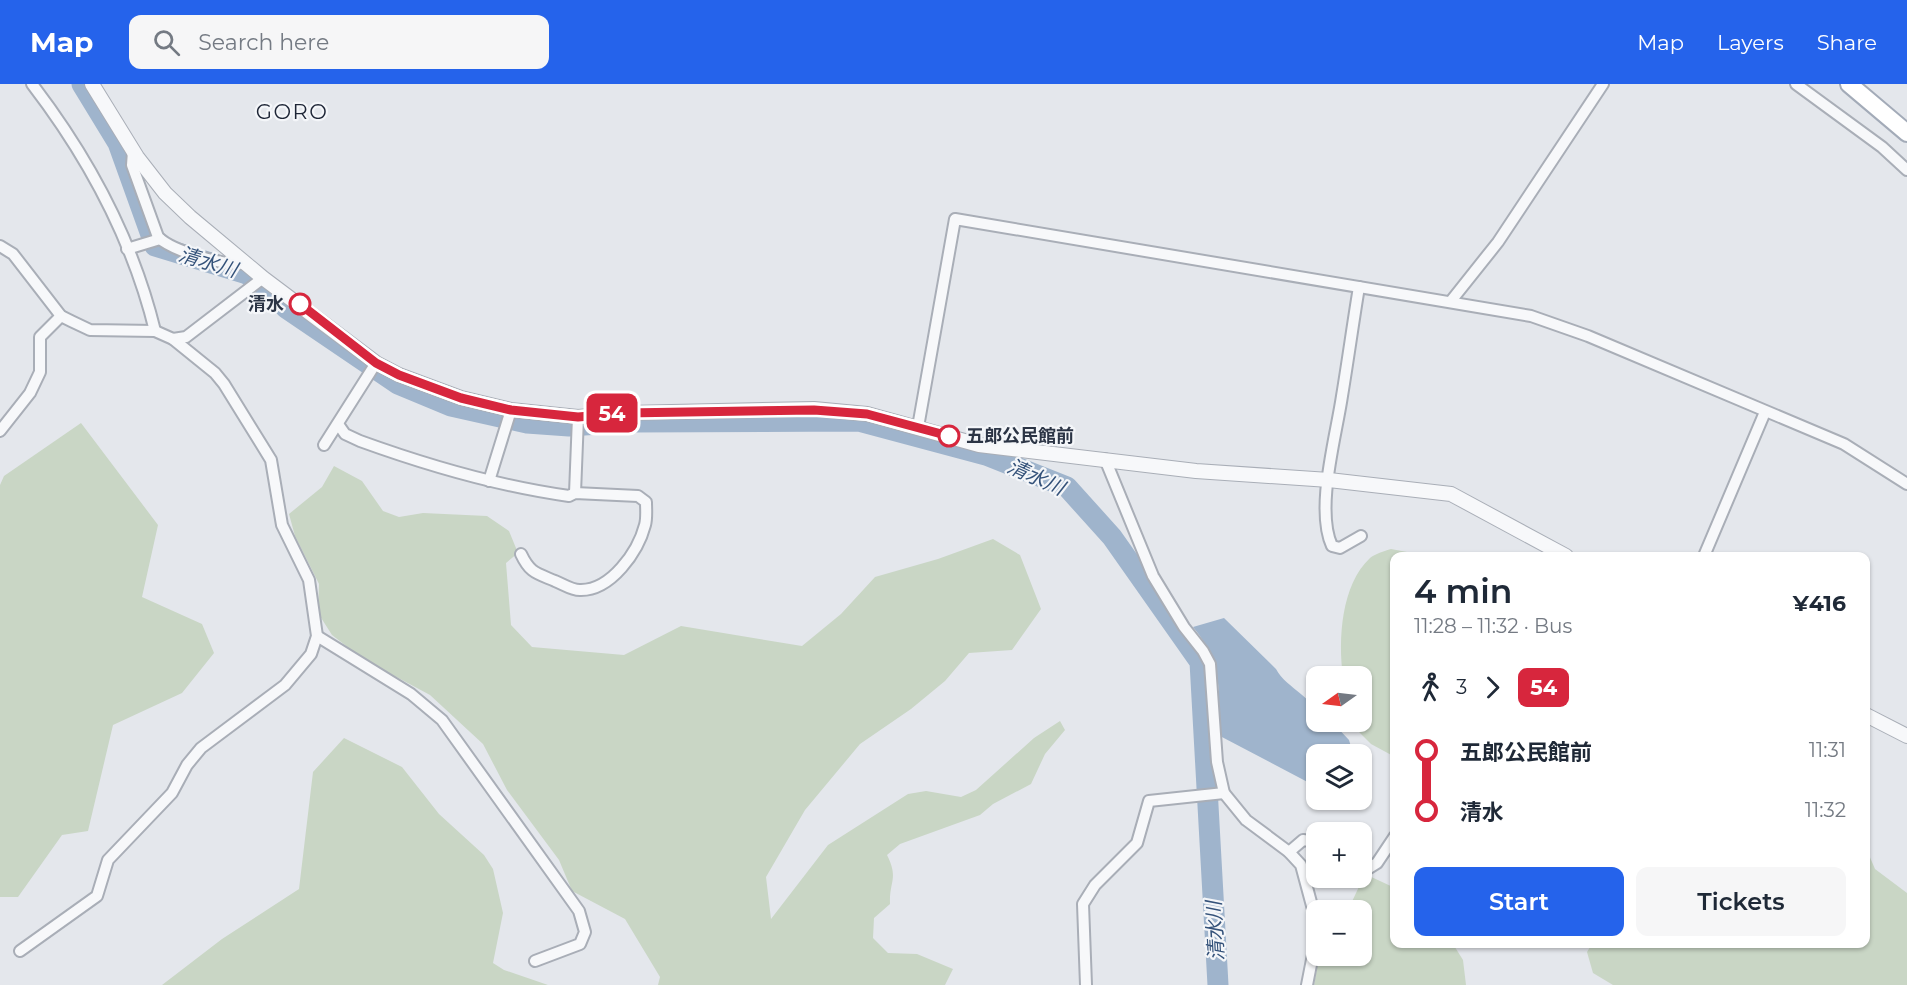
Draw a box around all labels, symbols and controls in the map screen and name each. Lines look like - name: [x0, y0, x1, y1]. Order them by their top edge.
- search box: [129, 15, 549, 69]
- text: Map: [30, 25, 93, 59]
- icon: search: [150, 26, 183, 59]
- text: Search here: [198, 29, 329, 56]
- text: Map: [1637, 30, 1684, 55]
- text: Layers: [1717, 30, 1784, 55]
- text: Share: [1817, 30, 1877, 55]
- district label: GORO: [256, 99, 328, 124]
- water label: 清水川: [176, 242, 242, 283]
- place label: 清水: [248, 293, 284, 315]
- marker: 清水: [289, 293, 311, 315]
- line badge: 54: [585, 394, 639, 432]
- text: 54: [599, 401, 625, 426]
- marker: 五郎公民館前: [938, 425, 960, 447]
- place label: 五郎公民館前: [966, 425, 1074, 447]
- water label: 清水川: [1004, 454, 1070, 501]
- text: 4 min: [1414, 571, 1512, 611]
- text: ¥416: [1793, 590, 1846, 617]
- text: 11:28 – 11:32 · Bus: [1414, 614, 1572, 638]
- north arrow: [1306, 666, 1372, 732]
- map controls: [1306, 666, 1372, 966]
- icon: walk: [1414, 671, 1447, 704]
- icon: forward: [1476, 671, 1509, 704]
- text: 3: [1456, 675, 1467, 699]
- text: 54: [1530, 675, 1557, 700]
- text: 11:31: [1809, 738, 1846, 762]
- text: 五郎公民館前: [1460, 739, 1592, 766]
- button: layers: [1306, 744, 1372, 810]
- text: 11:32: [1805, 798, 1846, 822]
- text: 清水: [1460, 799, 1504, 826]
- button: +: [1306, 822, 1372, 888]
- button: Start: [1414, 867, 1624, 936]
- button: Tickets: [1636, 867, 1846, 936]
- water label: 清水川: [1201, 898, 1229, 962]
- button: −: [1306, 900, 1372, 966]

